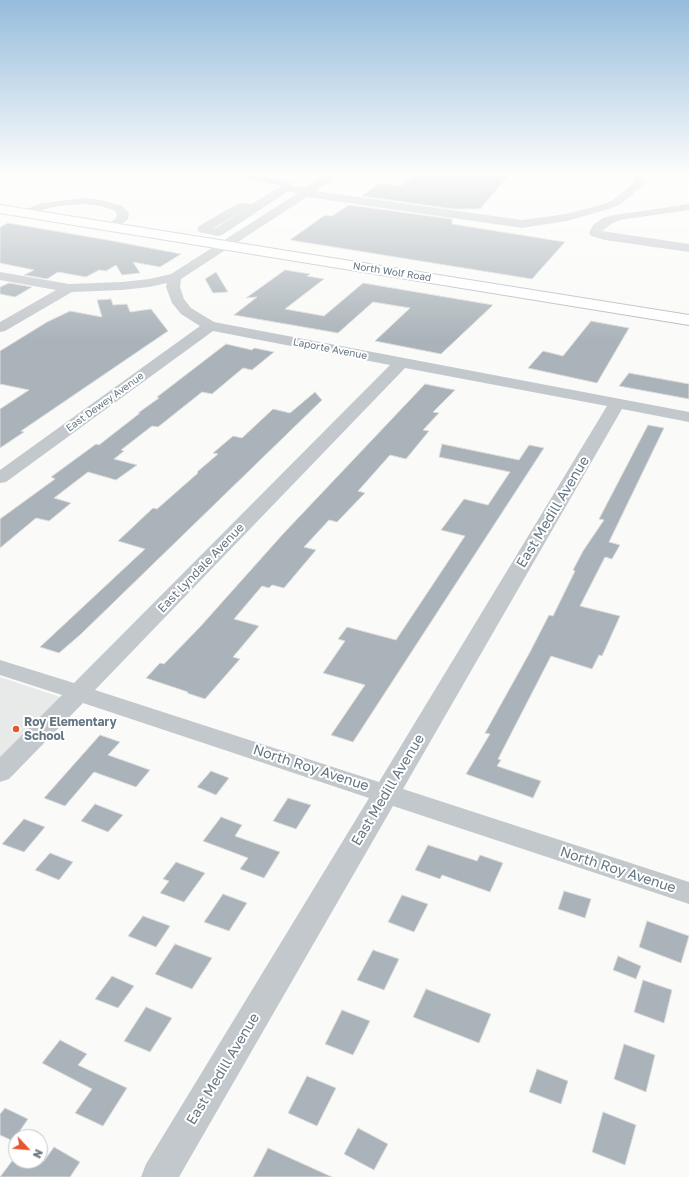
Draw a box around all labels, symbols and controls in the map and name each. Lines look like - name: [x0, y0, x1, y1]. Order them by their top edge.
- street label: North Wolf Road: [352, 260, 432, 284]
- street label: Laporte Avenue: [292, 336, 368, 362]
- street label: East Dewey Avenue: [64, 370, 146, 434]
- street label: East Medill Avenue: [513, 453, 593, 571]
- street label: East Lyndale Avenue: [155, 520, 247, 616]
- place label: Roy Elementary School: [24, 715, 117, 743]
- marker: Roy Elementary School: [11, 724, 21, 734]
- street label: East Medill Avenue: [348, 731, 428, 849]
- street label: North Roy Avenue: [251, 741, 371, 795]
- street label: North Roy Avenue: [558, 843, 678, 897]
- street label: East Medill Avenue: [183, 1010, 263, 1128]
- north arrow: [8, 1129, 48, 1169]
- text: N: [31, 1147, 46, 1161]

